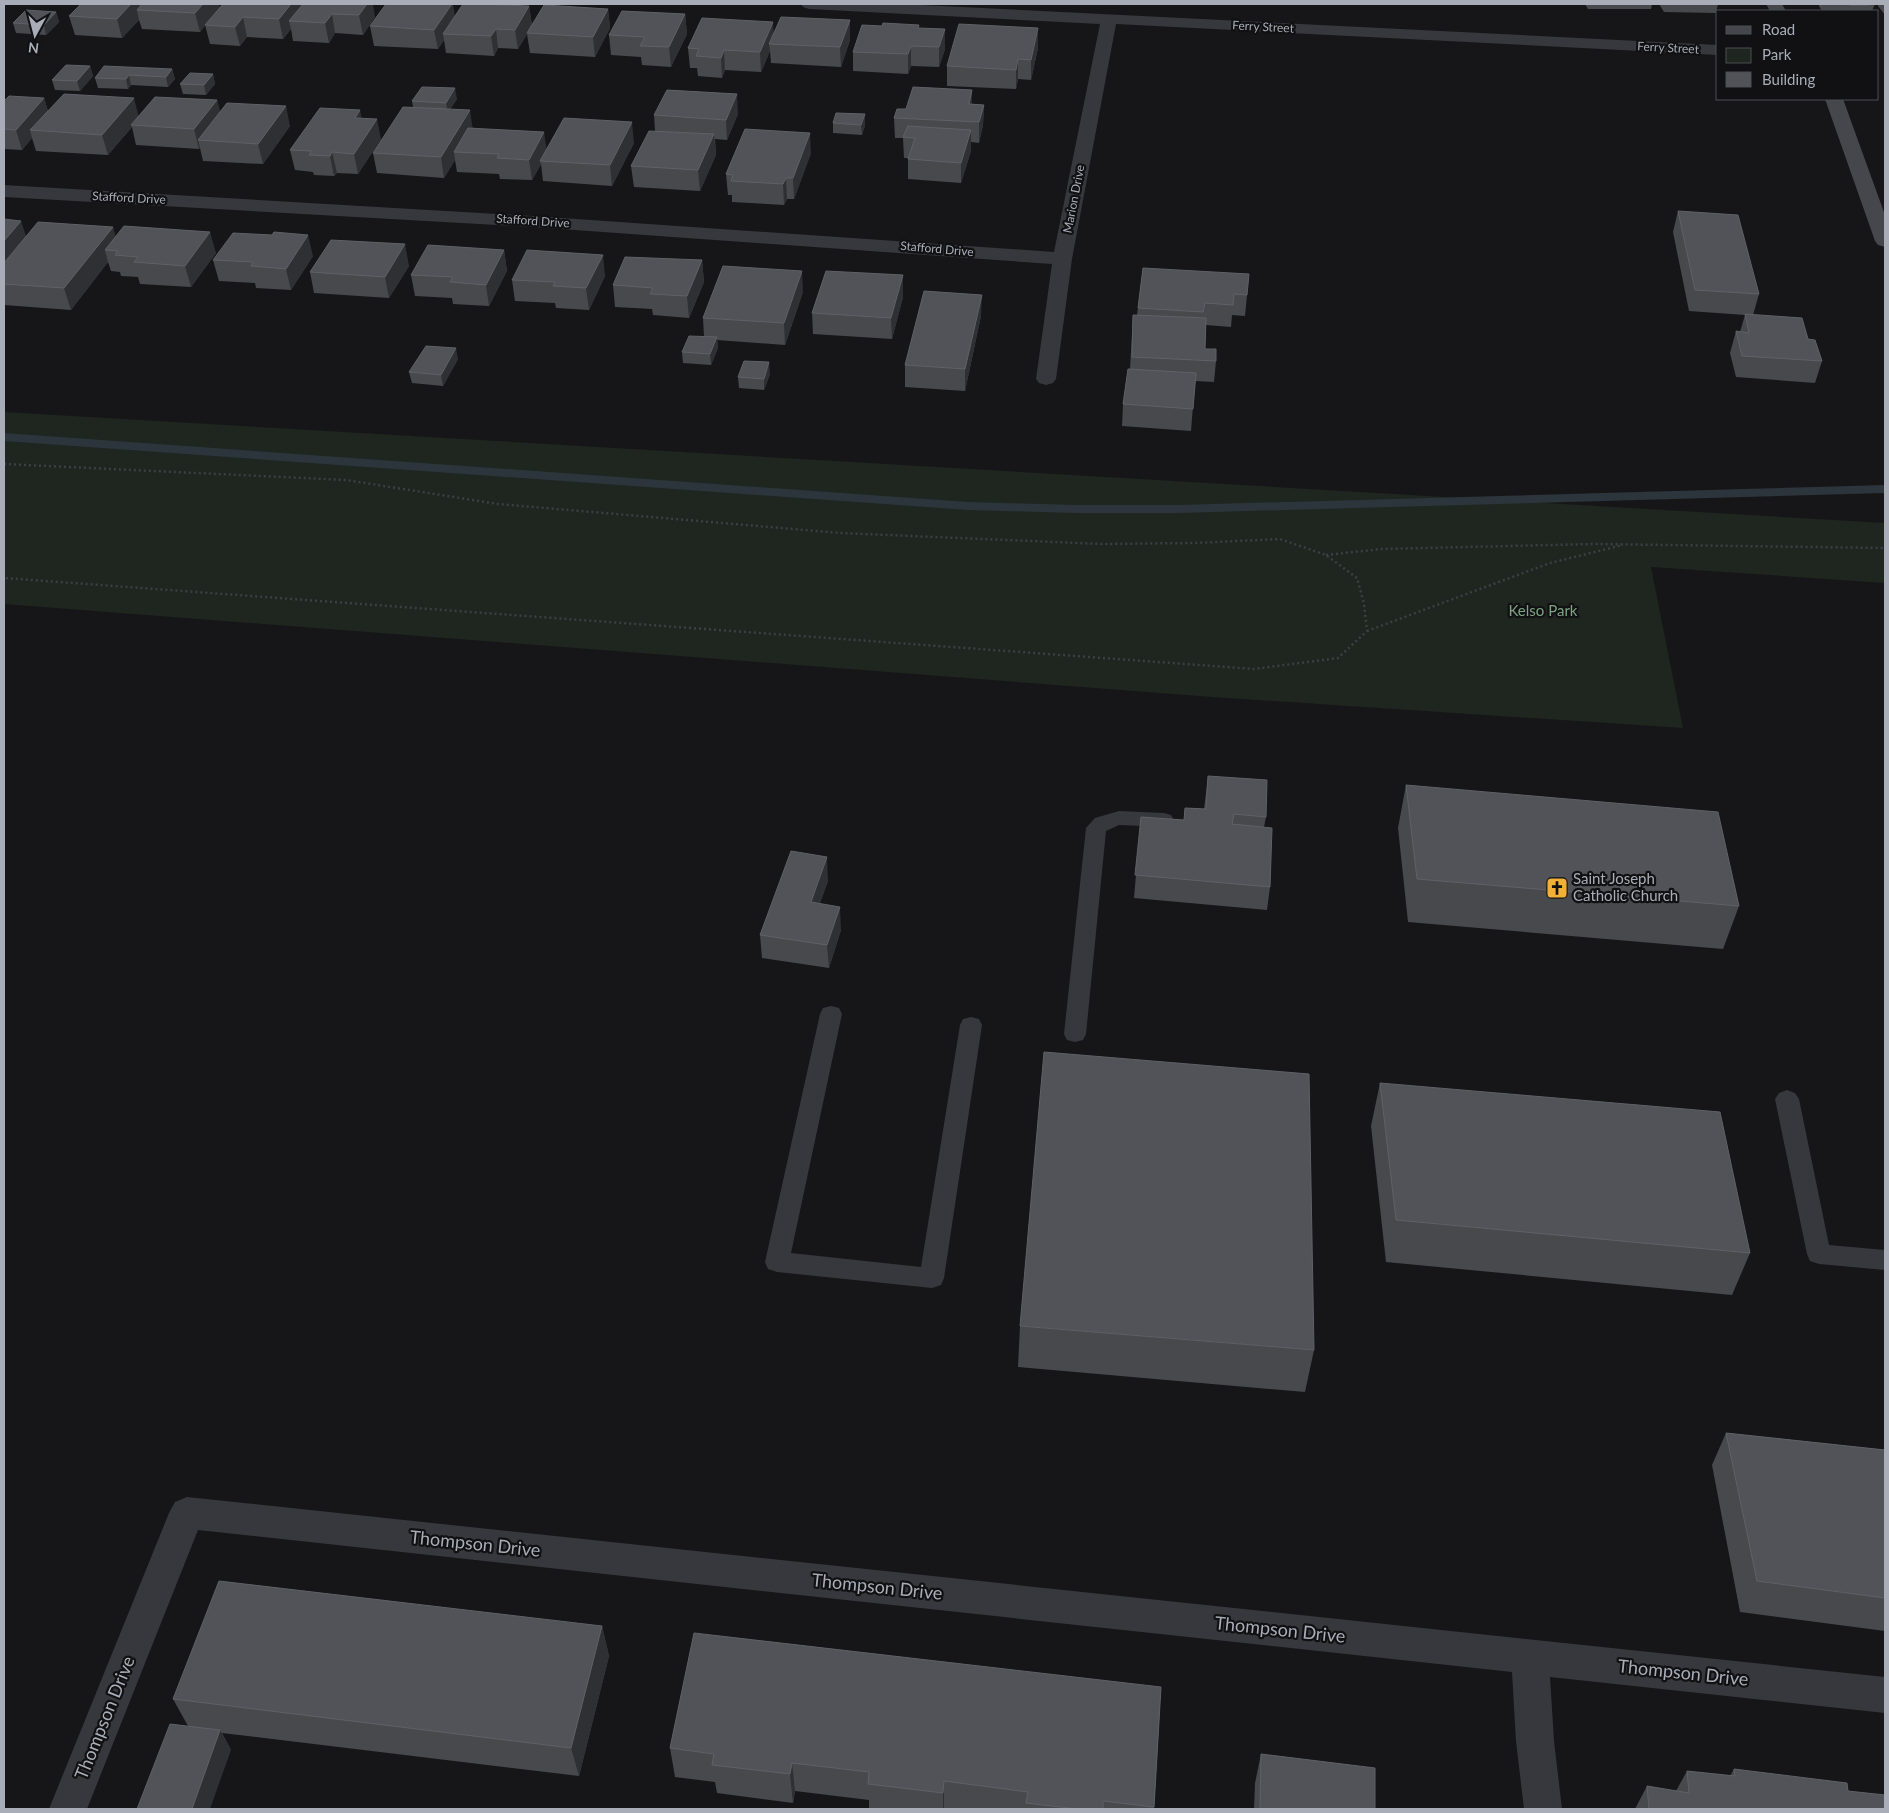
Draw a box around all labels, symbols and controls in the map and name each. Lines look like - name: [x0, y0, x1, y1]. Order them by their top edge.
- north arrow: [10, 10, 60, 60]
- legend: [1716, 10, 1879, 100]
- street label: Ferry Street: [1232, 17, 1295, 36]
- text: Road: [1762, 20, 1795, 38]
- street label: Ferry Street: [1637, 38, 1700, 57]
- text: N: [27, 39, 40, 57]
- text: Park: [1762, 45, 1792, 63]
- text: Building: [1762, 70, 1815, 88]
- street label: Marion Drive: [1060, 163, 1087, 234]
- street label: Stafford Drive: [92, 188, 166, 207]
- street label: Stafford Drive: [496, 210, 570, 231]
- street label: Stafford Drive: [900, 238, 974, 259]
- park label: Kelso Park: [1509, 601, 1578, 619]
- place label: Saint Joseph Catholic Church: [1573, 869, 1678, 904]
- church icon: Saint Joseph Catholic Church: [1545, 876, 1569, 900]
- street label: Thompson Drive: [409, 1525, 541, 1561]
- street label: Thompson Drive: [811, 1568, 943, 1604]
- street label: Thompson Drive: [1214, 1611, 1346, 1647]
- street label: Thompson Drive: [69, 1653, 139, 1783]
- street label: Thompson Drive: [1617, 1654, 1749, 1690]

